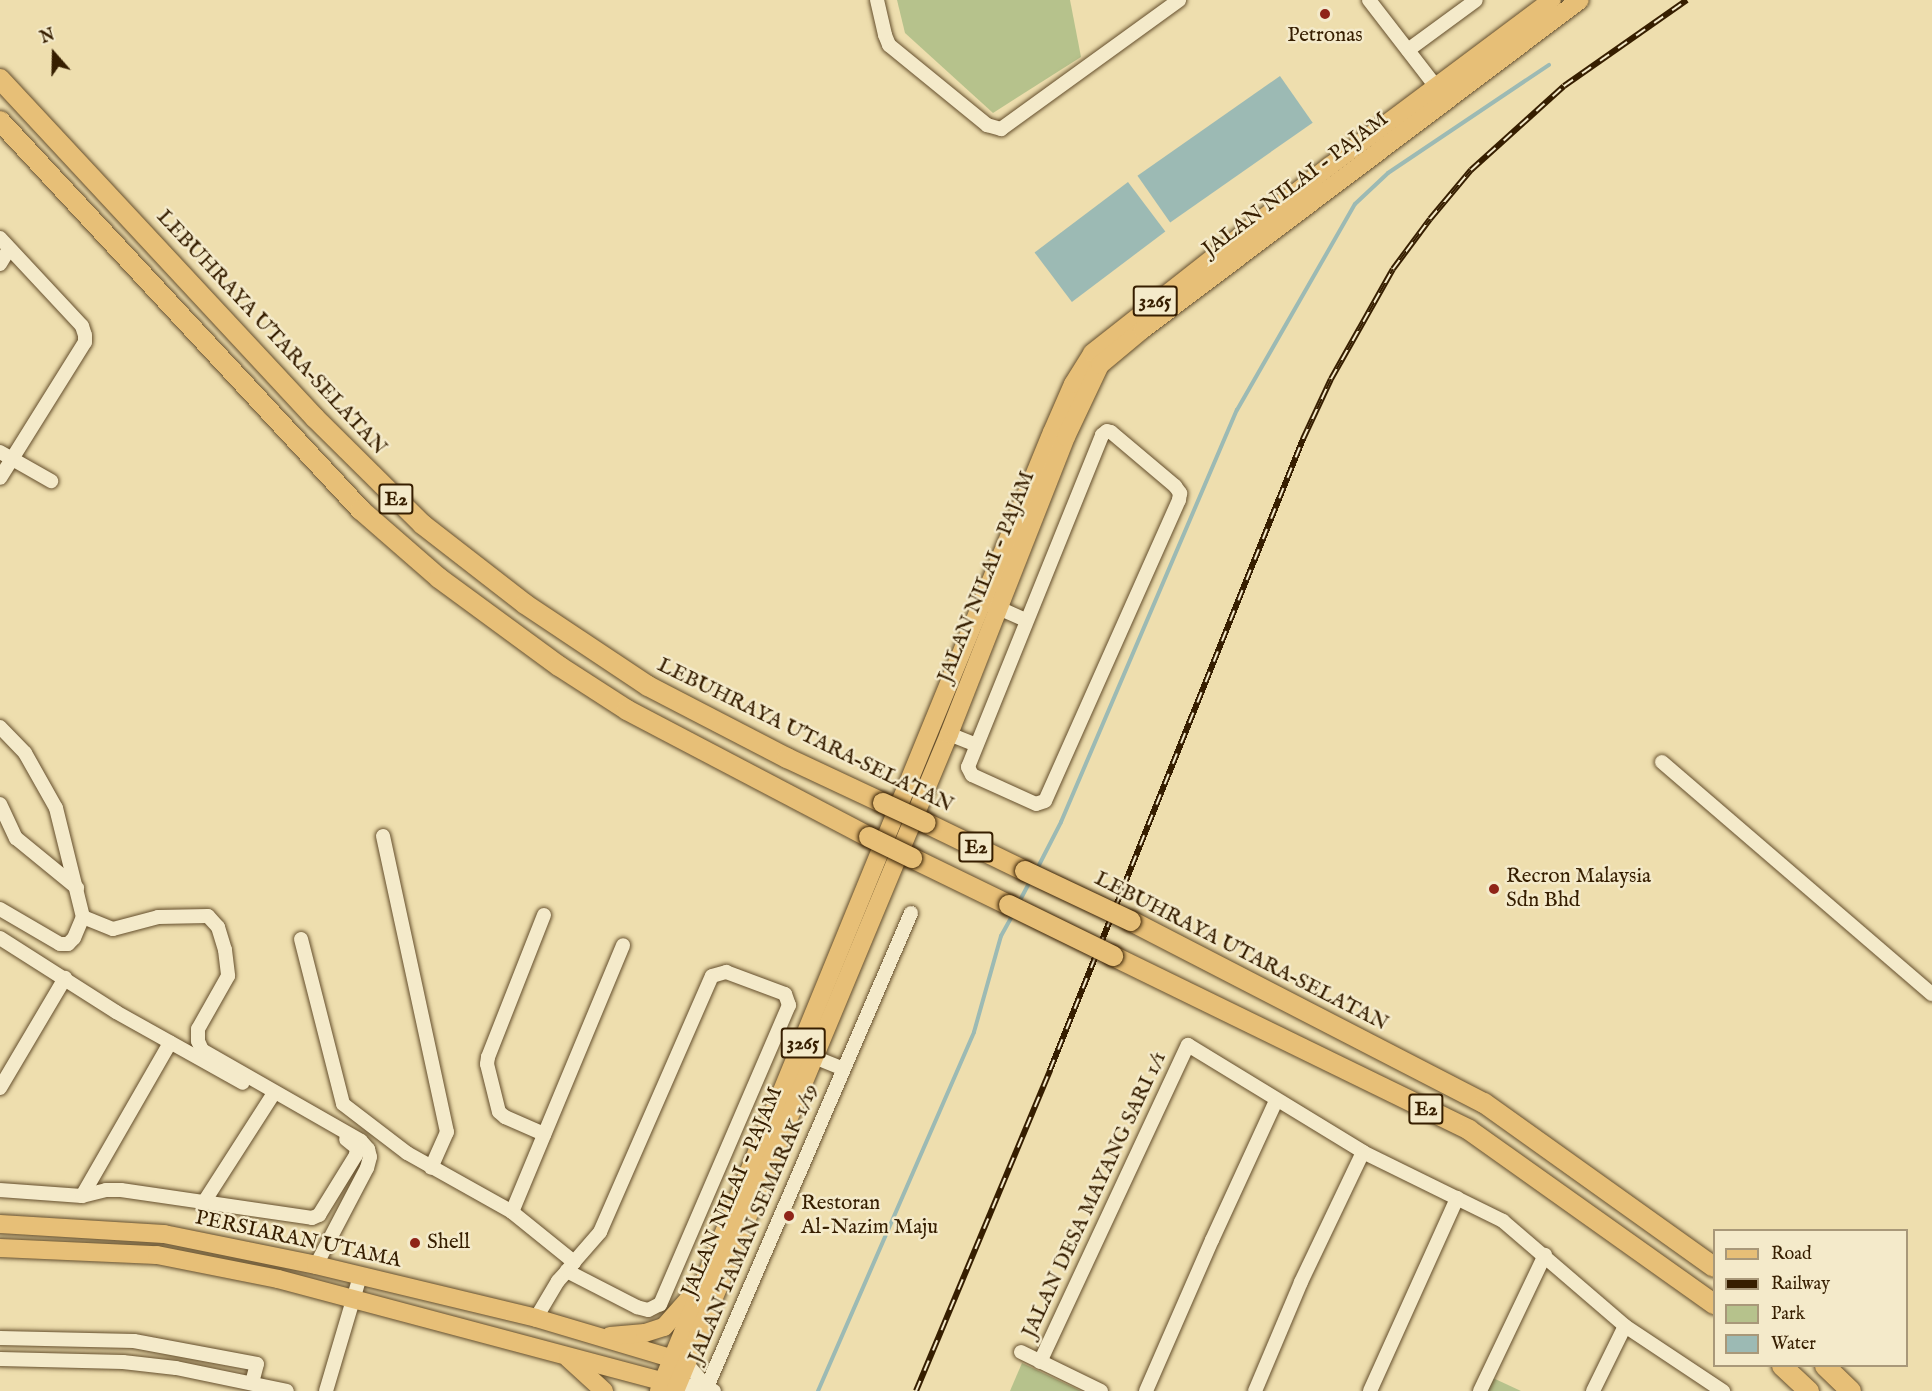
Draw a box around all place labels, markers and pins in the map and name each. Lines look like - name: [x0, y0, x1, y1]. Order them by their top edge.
- marker: Petronas: [1318, 7, 1332, 21]
- place label: Petronas: [1287, 23, 1363, 49]
- place label: Recron Malaysia Sdn Bhd: [1506, 864, 1651, 914]
- marker: Recron Malaysia Sdn Bhd: [1487, 882, 1501, 896]
- place label: Restoran Al-Nazim Maju: [801, 1191, 938, 1241]
- marker: Restoran Al-Nazim Maju: [782, 1209, 796, 1223]
- place label: Shell: [427, 1230, 470, 1256]
- marker: Shell: [408, 1236, 422, 1250]

